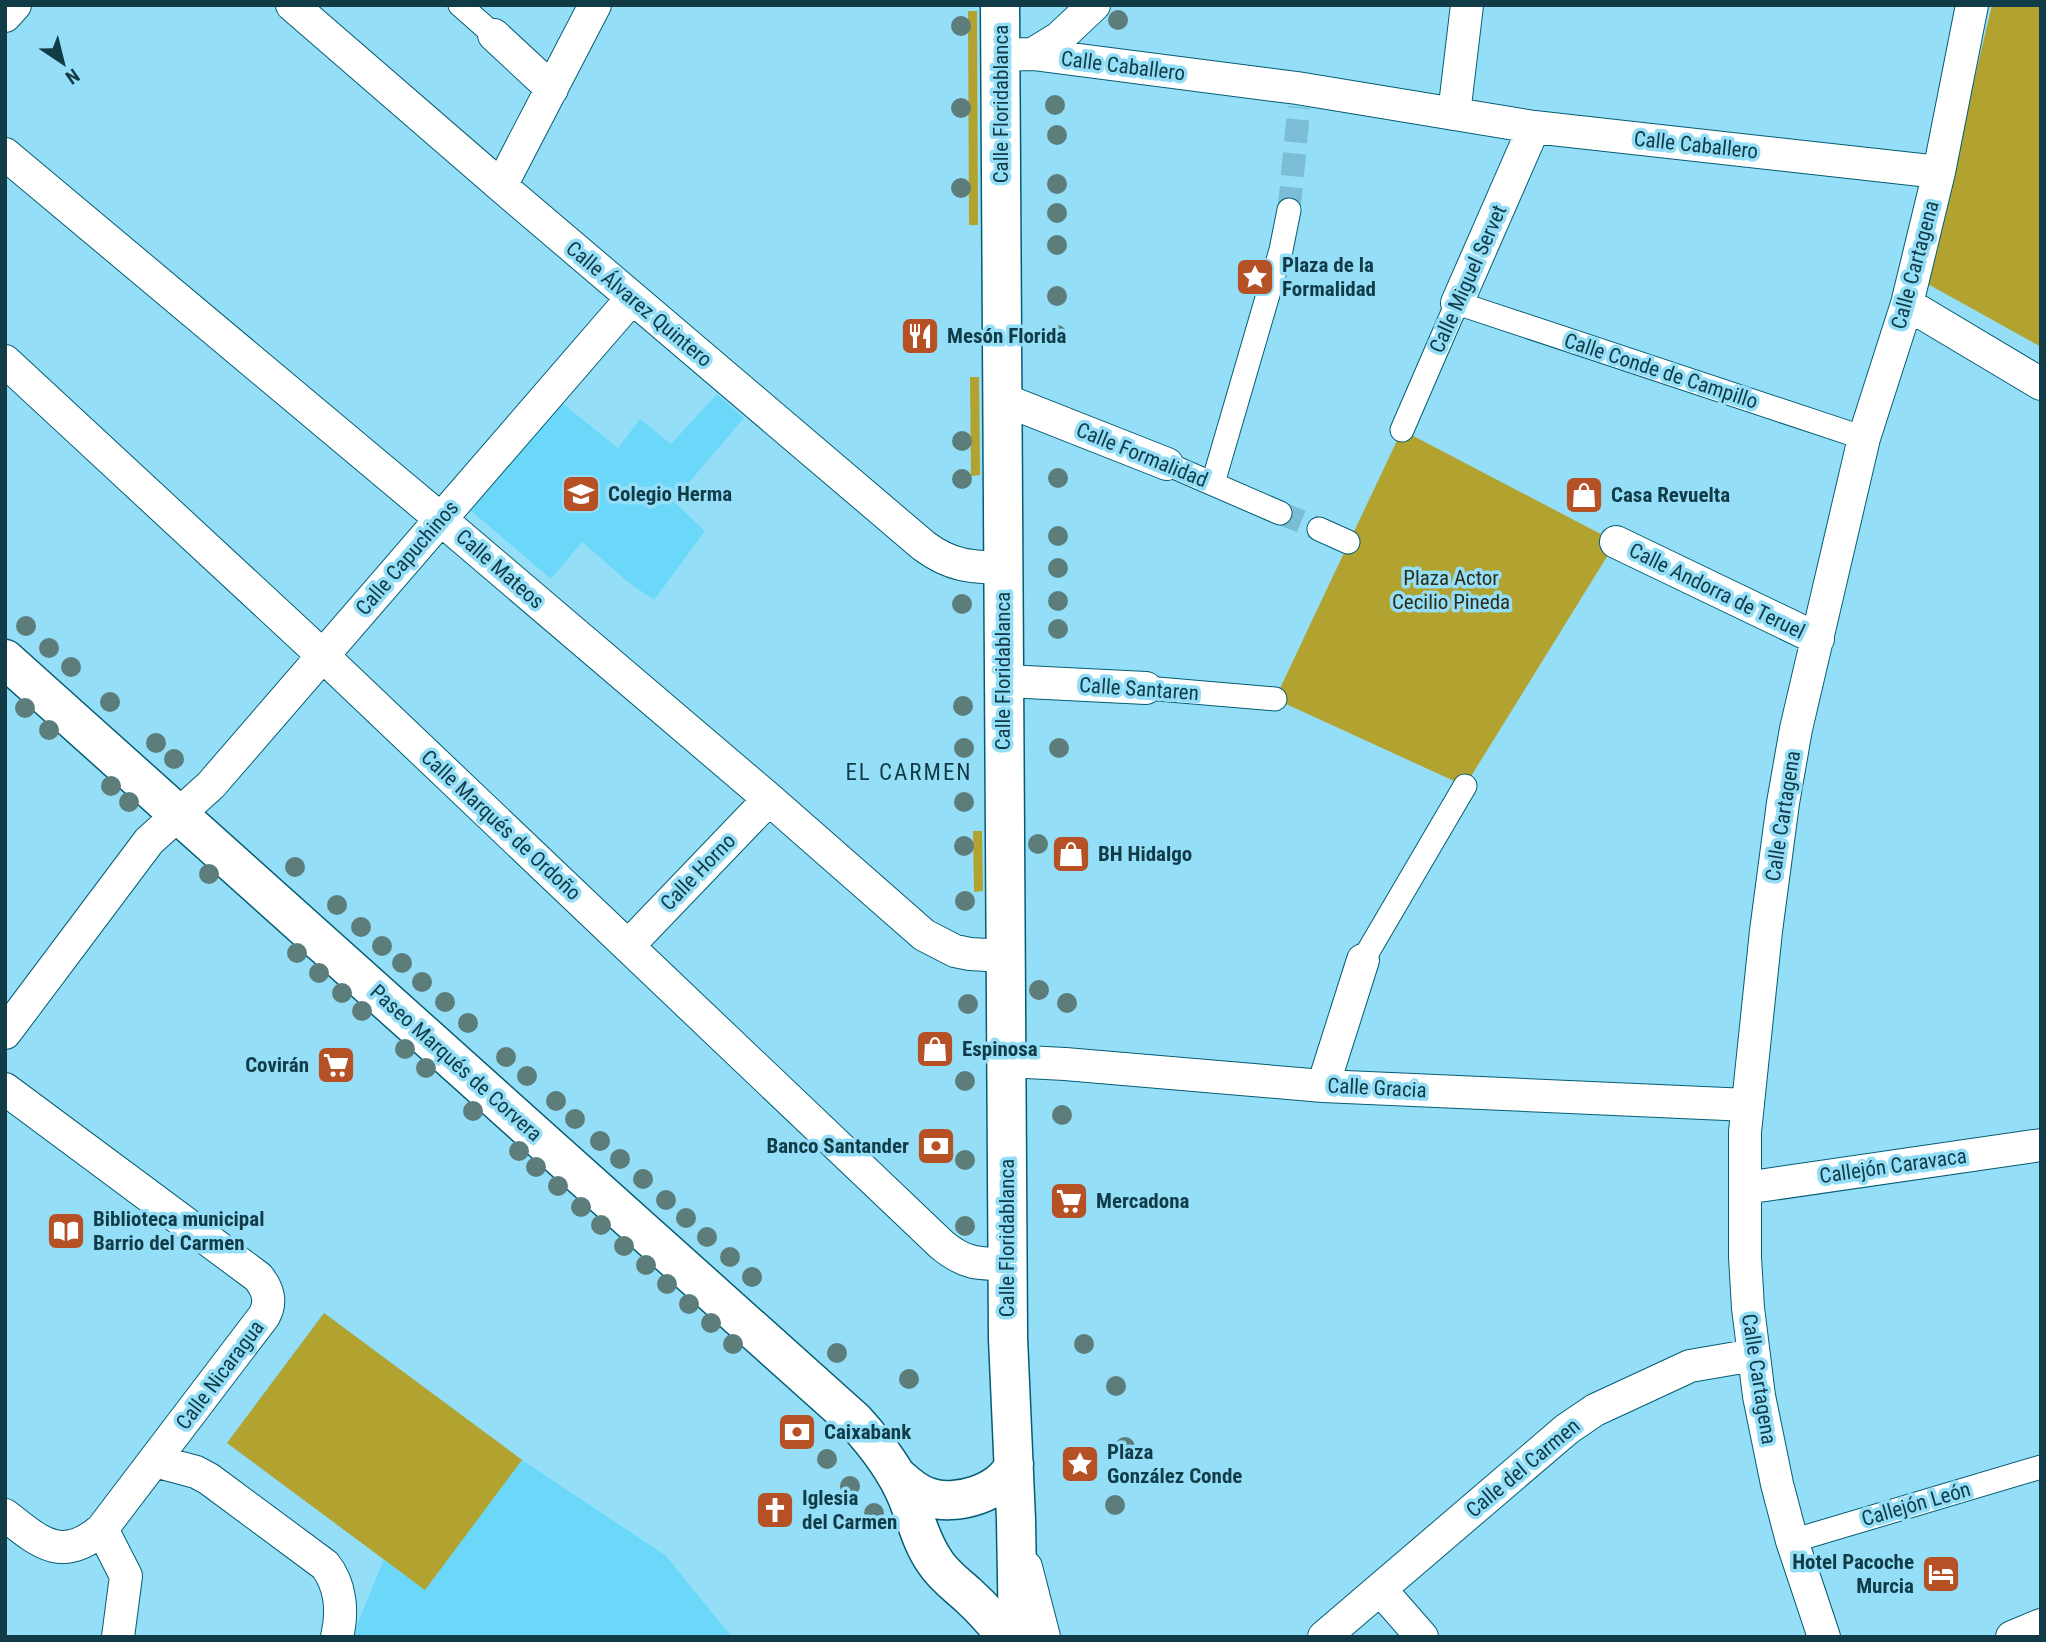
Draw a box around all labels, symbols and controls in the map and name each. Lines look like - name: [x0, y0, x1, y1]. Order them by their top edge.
- street label: Calle Floridablanca: [989, 25, 1013, 183]
- north arrow: [28, 28, 98, 98]
- street label: Calle Caballero: [1060, 46, 1186, 86]
- text: N: [61, 64, 84, 89]
- street label: Calle Caballero: [1633, 127, 1759, 163]
- street label: Calle Cartagena: [1886, 198, 1944, 332]
- street label: Calle Miguel Servet: [1425, 201, 1511, 357]
- street label: Calle Álvarez Quintero: [561, 236, 717, 372]
- place label: Plaza de la Formalidad: [1282, 253, 1376, 301]
- place icon: Plaza de la Formalidad: [1234, 256, 1276, 298]
- restaurant icon: Mesón Florida: [899, 315, 941, 357]
- place label: Mesón Florida: [947, 324, 1067, 348]
- street label: Calle Conde de Campillo: [1561, 328, 1761, 414]
- street label: Calle Formalidad: [1073, 418, 1211, 492]
- school or university icon: Colegio Herma: [560, 473, 602, 515]
- shop icon: Casa Revuelta: [1563, 474, 1605, 516]
- place label: Colegio Herma: [608, 482, 732, 506]
- place label: Casa Revuelta: [1611, 483, 1730, 507]
- street label: Calle Capuchinos: [351, 496, 463, 620]
- street label: Calle Mateos: [451, 524, 549, 614]
- street label: Calle Andorra de Teruel: [1625, 538, 1809, 644]
- park label: Plaza Actor Cecilio Pineda: [1392, 566, 1510, 614]
- street label: Calle Floridablanca: [991, 592, 1015, 750]
- street label: Calle Santaren: [1078, 673, 1200, 705]
- street label: Calle Marqués de Ordoño: [416, 745, 586, 905]
- street label: Calle Cartagena: [1761, 749, 1805, 883]
- district label: EL CARMEN: [845, 759, 973, 786]
- street label: Calle Horno: [656, 829, 740, 915]
- shop icon: BH Hidalgo: [1050, 833, 1092, 875]
- place label: BH Hidalgo: [1098, 842, 1192, 866]
- street label: Paseo Marqués de Corvera: [365, 980, 547, 1146]
- shop icon: Espinosa: [914, 1028, 956, 1070]
- place label: Espinosa: [962, 1037, 1038, 1061]
- supermarket icon: Covirán: [315, 1044, 357, 1086]
- place label: Covirán: [245, 1053, 309, 1077]
- street label: Calle Gracia: [1327, 1073, 1427, 1103]
- bank icon: Banco Santander: [915, 1125, 957, 1167]
- place label: Banco Santander: [766, 1134, 909, 1158]
- street label: Callejón Caravaca: [1818, 1144, 1968, 1188]
- street label: Calle Floridablanca: [995, 1159, 1019, 1317]
- supermarket icon: Mercadona: [1048, 1180, 1090, 1222]
- place label: Mercadona: [1096, 1189, 1189, 1213]
- place label: Biblioteca municipal Barrio del Carmen: [93, 1207, 264, 1255]
- library icon: Biblioteca municipal Barrio del Carmen: [45, 1210, 87, 1252]
- street label: Calle Cartagena: [1737, 1312, 1781, 1446]
- street label: Calle Nicaragua: [171, 1316, 269, 1434]
- bank icon: Caixabank: [776, 1411, 818, 1453]
- street label: Calle del Carmen: [1462, 1414, 1584, 1522]
- place label: Caixabank: [824, 1420, 912, 1444]
- place label: Plaza González Conde: [1107, 1440, 1242, 1488]
- place icon: Plaza González Conde: [1059, 1443, 1101, 1485]
- street label: Callejón León: [1859, 1477, 1973, 1531]
- place label: Iglesia del Carmen: [802, 1486, 897, 1534]
- church icon: Iglesia del Carmen: [754, 1489, 796, 1531]
- place label: Hotel Pacoche Murcia: [1792, 1550, 1914, 1598]
- hotel icon: Hotel Pacoche Murcia: [1920, 1553, 1962, 1595]

